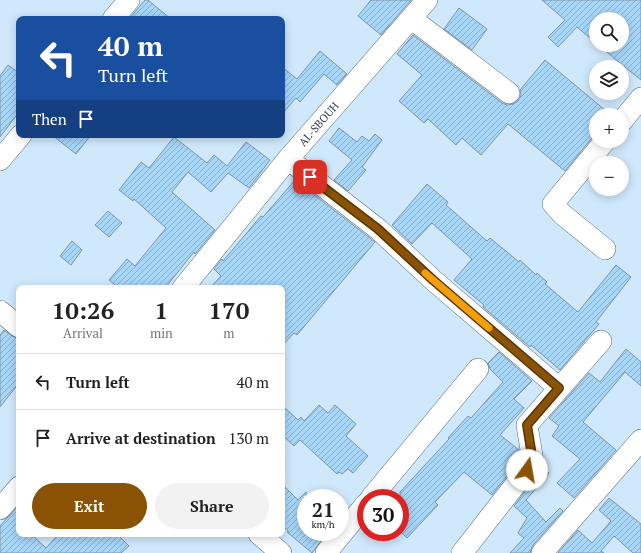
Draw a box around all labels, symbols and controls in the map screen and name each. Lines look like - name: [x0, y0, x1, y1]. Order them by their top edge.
- map controls: [589, 12, 629, 196]
- button: search: [589, 12, 629, 52]
- text: 40 m: [98, 27, 163, 64]
- icon: left: [32, 32, 84, 84]
- button: layers: [589, 60, 629, 100]
- text: Turn left: [98, 63, 168, 87]
- street label: AL-SBOUH: [296, 99, 342, 149]
- icon: arrive: [75, 108, 97, 130]
- button: +: [589, 108, 629, 148]
- text: Then: [32, 109, 67, 129]
- button: −: [589, 156, 629, 196]
- pin: [293, 160, 327, 194]
- icon: arrive: [299, 166, 321, 188]
- text: 10:26: [52, 294, 114, 326]
- text: 1: [155, 294, 168, 326]
- text: 170: [209, 294, 249, 326]
- text: Arrival: [63, 324, 103, 342]
- text: min: [150, 324, 173, 342]
- text: m: [223, 324, 235, 342]
- icon: left: [32, 371, 54, 393]
- text: Turn left: [66, 372, 130, 392]
- text: 40 m: [236, 372, 269, 392]
- icon: arrive: [32, 427, 54, 449]
- text: Arrive at destination: [66, 428, 216, 448]
- text: 130 m: [228, 428, 269, 448]
- position arrow: [506, 449, 548, 491]
- button: Exit: [32, 483, 147, 529]
- button: Share: [155, 483, 269, 529]
- speed limit sign: 30: [357, 489, 409, 541]
- text: 21: [312, 496, 334, 523]
- text: km/h: [311, 518, 335, 531]

